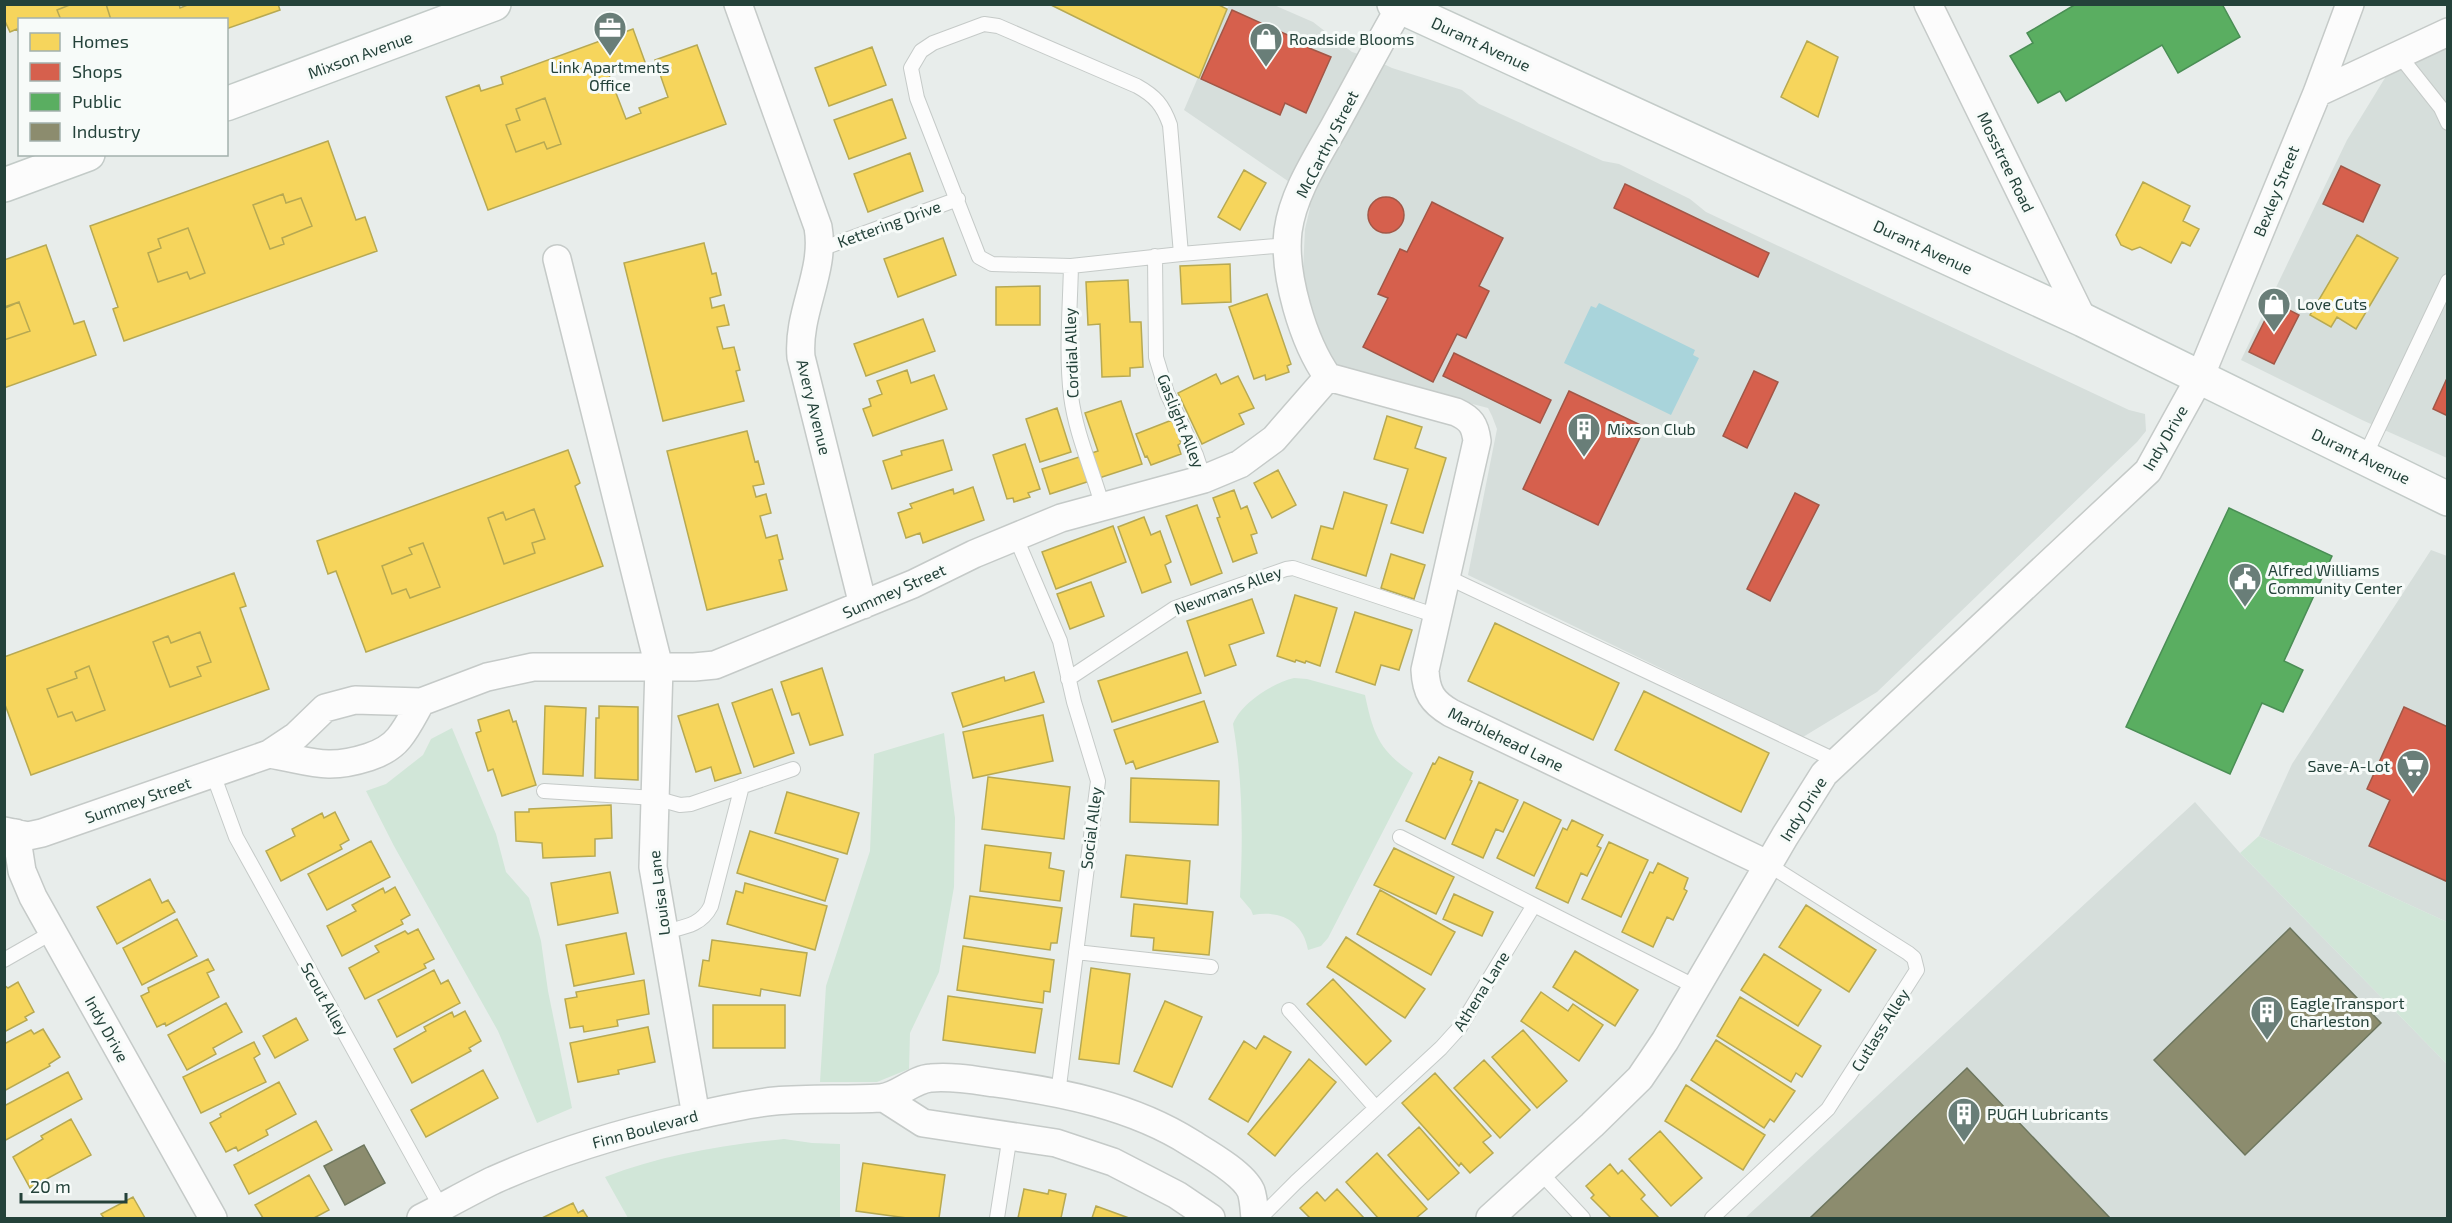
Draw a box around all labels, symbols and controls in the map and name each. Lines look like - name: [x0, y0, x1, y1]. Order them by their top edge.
- office icon: Link Apartments Office: [592, 10, 628, 57]
- street label: Durant Avenue: [1429, 12, 1534, 75]
- legend: [18, 18, 228, 156]
- shop icon: Roadside Blooms: [1248, 21, 1284, 68]
- street label: Mixson Avenue: [305, 27, 415, 82]
- place label: Roadside Blooms: [1289, 29, 1414, 48]
- text: Homes: [72, 30, 129, 52]
- place label: Link Apartments Office: [550, 57, 670, 94]
- text: Shops: [72, 60, 122, 82]
- street label: McCarthy Street: [1291, 87, 1362, 201]
- text: Public: [72, 90, 122, 112]
- street label: Mosstree Road: [1974, 109, 2039, 215]
- text: Industry: [72, 120, 141, 142]
- street label: Bexley Street: [2249, 143, 2302, 239]
- street label: Kettering Drive: [834, 196, 943, 251]
- street label: Durant Avenue: [1871, 215, 1976, 278]
- shop icon: Love Cuts: [2256, 286, 2292, 333]
- place label: Love Cuts: [2297, 294, 2367, 313]
- street label: Cordial Alley: [1059, 307, 1082, 399]
- street label: Avery Avenue: [793, 357, 836, 457]
- street label: Gaslight Alley: [1154, 371, 1209, 471]
- street label: Indy Drive: [2138, 402, 2191, 474]
- building icon: Mixson Club: [1566, 411, 1602, 458]
- place label: Mixson Club: [1607, 419, 1696, 438]
- street label: Durant Avenue: [2309, 424, 2414, 488]
- street label: Summey Street: [839, 559, 948, 622]
- place label: Alfred Williams Community Center: [2268, 560, 2403, 597]
- street label: Newmans Alley: [1172, 561, 1285, 618]
- public building icon: Alfred Williams Community Center: [2227, 561, 2263, 608]
- street label: Marblehead Lane: [1445, 702, 1567, 775]
- supermarket icon: Save-A-Lot: [2395, 748, 2431, 795]
- place label: Save-A-Lot: [2308, 756, 2390, 775]
- street label: Summey Street: [82, 773, 193, 827]
- street label: Indy Drive: [1775, 773, 1830, 844]
- street label: Social Alley: [1076, 785, 1105, 870]
- street label: Louisa Lane: [644, 849, 673, 937]
- street label: Athena Lane: [1449, 947, 1513, 1034]
- street label: Scout Alley: [298, 959, 354, 1039]
- street label: Cutlass Alley: [1847, 984, 1913, 1075]
- street label: Indy Drive: [82, 993, 133, 1065]
- place label: Eagle Transport Charleston: [2290, 993, 2405, 1030]
- building icon: Eagle Transport Charleston: [2249, 994, 2285, 1041]
- building icon: PUGH Lubricants: [1946, 1096, 1982, 1143]
- place label: PUGH Lubricants: [1987, 1104, 2108, 1123]
- street label: Finn Boulevard: [590, 1105, 700, 1152]
- scale bar: [21, 1166, 126, 1204]
- text: 20 m: [30, 1175, 71, 1197]

